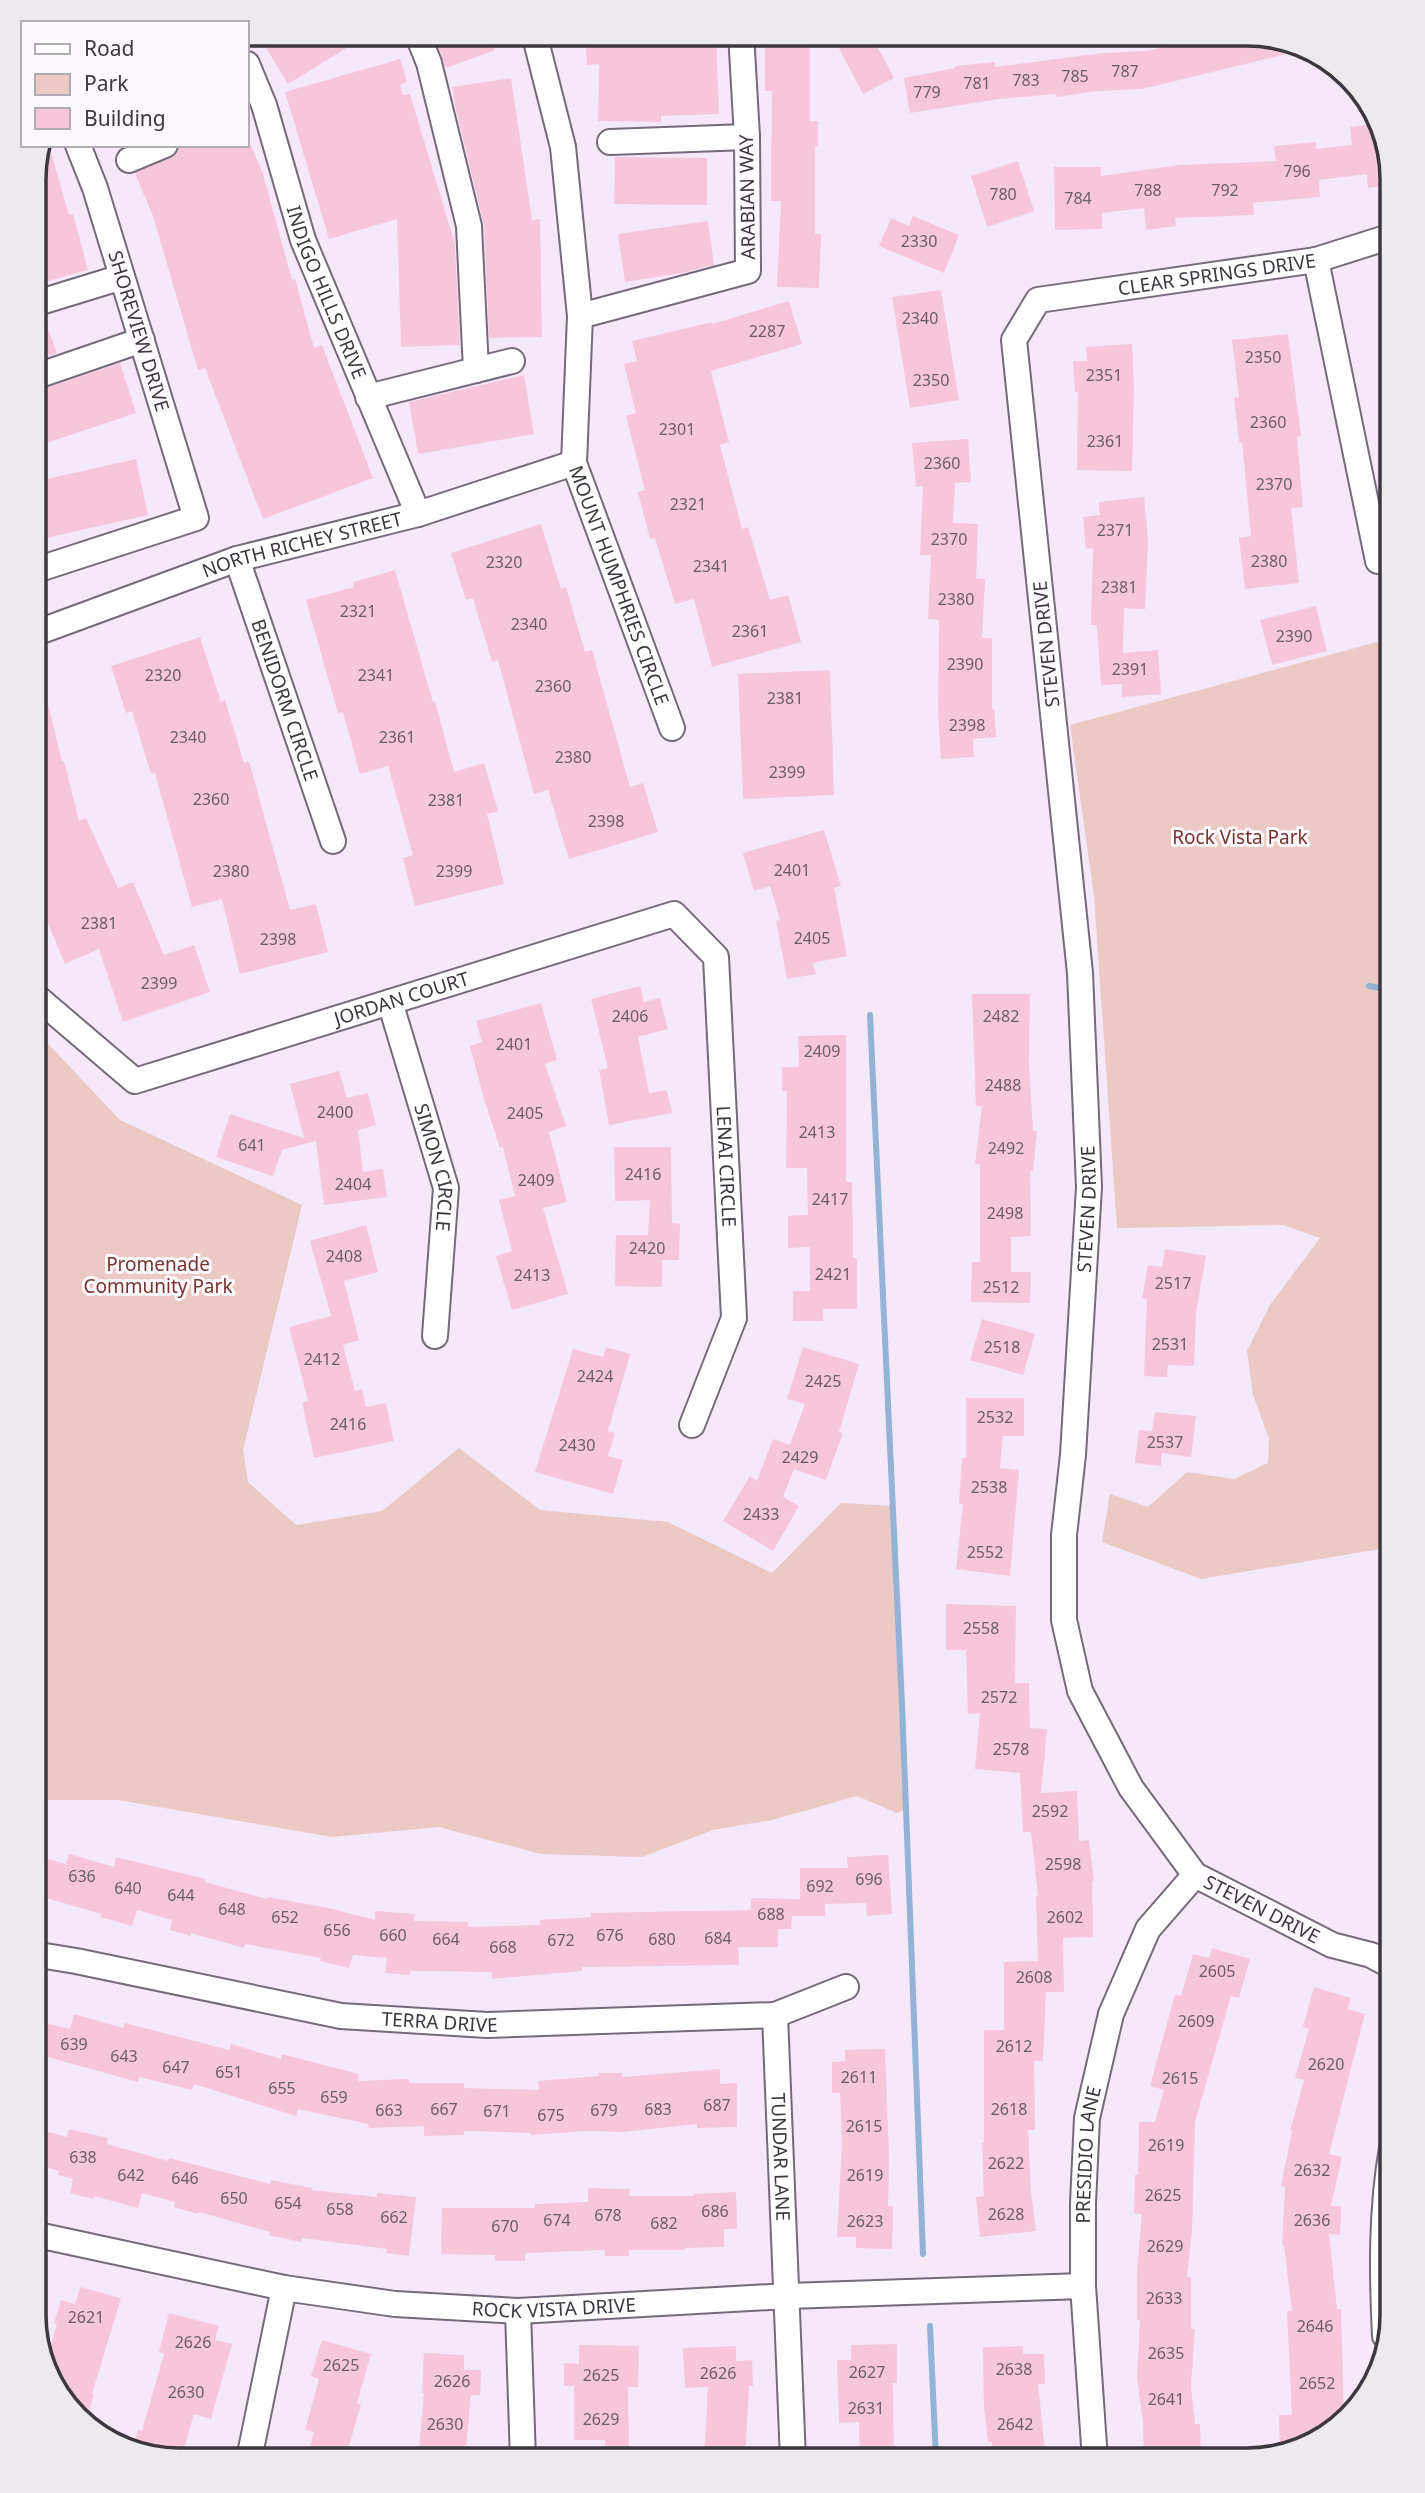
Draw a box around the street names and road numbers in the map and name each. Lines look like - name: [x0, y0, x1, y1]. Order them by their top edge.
- street label: ARABIAN WAY: [733, 134, 761, 260]
- street label: INDIGO HILLS DRIVE: [281, 202, 373, 383]
- street label: SHOREVIEW DRIVE: [102, 247, 176, 415]
- street label: CLEAR SPRINGS DRIVE: [1116, 247, 1317, 301]
- street label: MOUNT HUMPHRIES CIRCLE: [563, 462, 675, 709]
- street label: NORTH RICHEY STREET: [198, 505, 405, 584]
- street label: STEVEN DRIVE: [1026, 579, 1066, 709]
- street label: BENIDORM CIRCLE: [245, 616, 325, 784]
- street label: JORDAN COURT: [329, 965, 472, 1032]
- street label: SIMON CIRCLE: [408, 1100, 459, 1232]
- street label: LENAI CIRCLE: [710, 1105, 742, 1228]
- street label: STEVEN DRIVE: [1071, 1145, 1102, 1273]
- street label: STEVEN DRIVE: [1200, 1869, 1324, 1949]
- street label: TERRA DRIVE: [381, 2006, 498, 2038]
- street label: PRESIDIO LANE: [1070, 2083, 1107, 2223]
- street label: TUNDAR LANE: [765, 2092, 796, 2222]
- street label: ROCK VISTA DRIVE: [471, 2291, 637, 2324]

